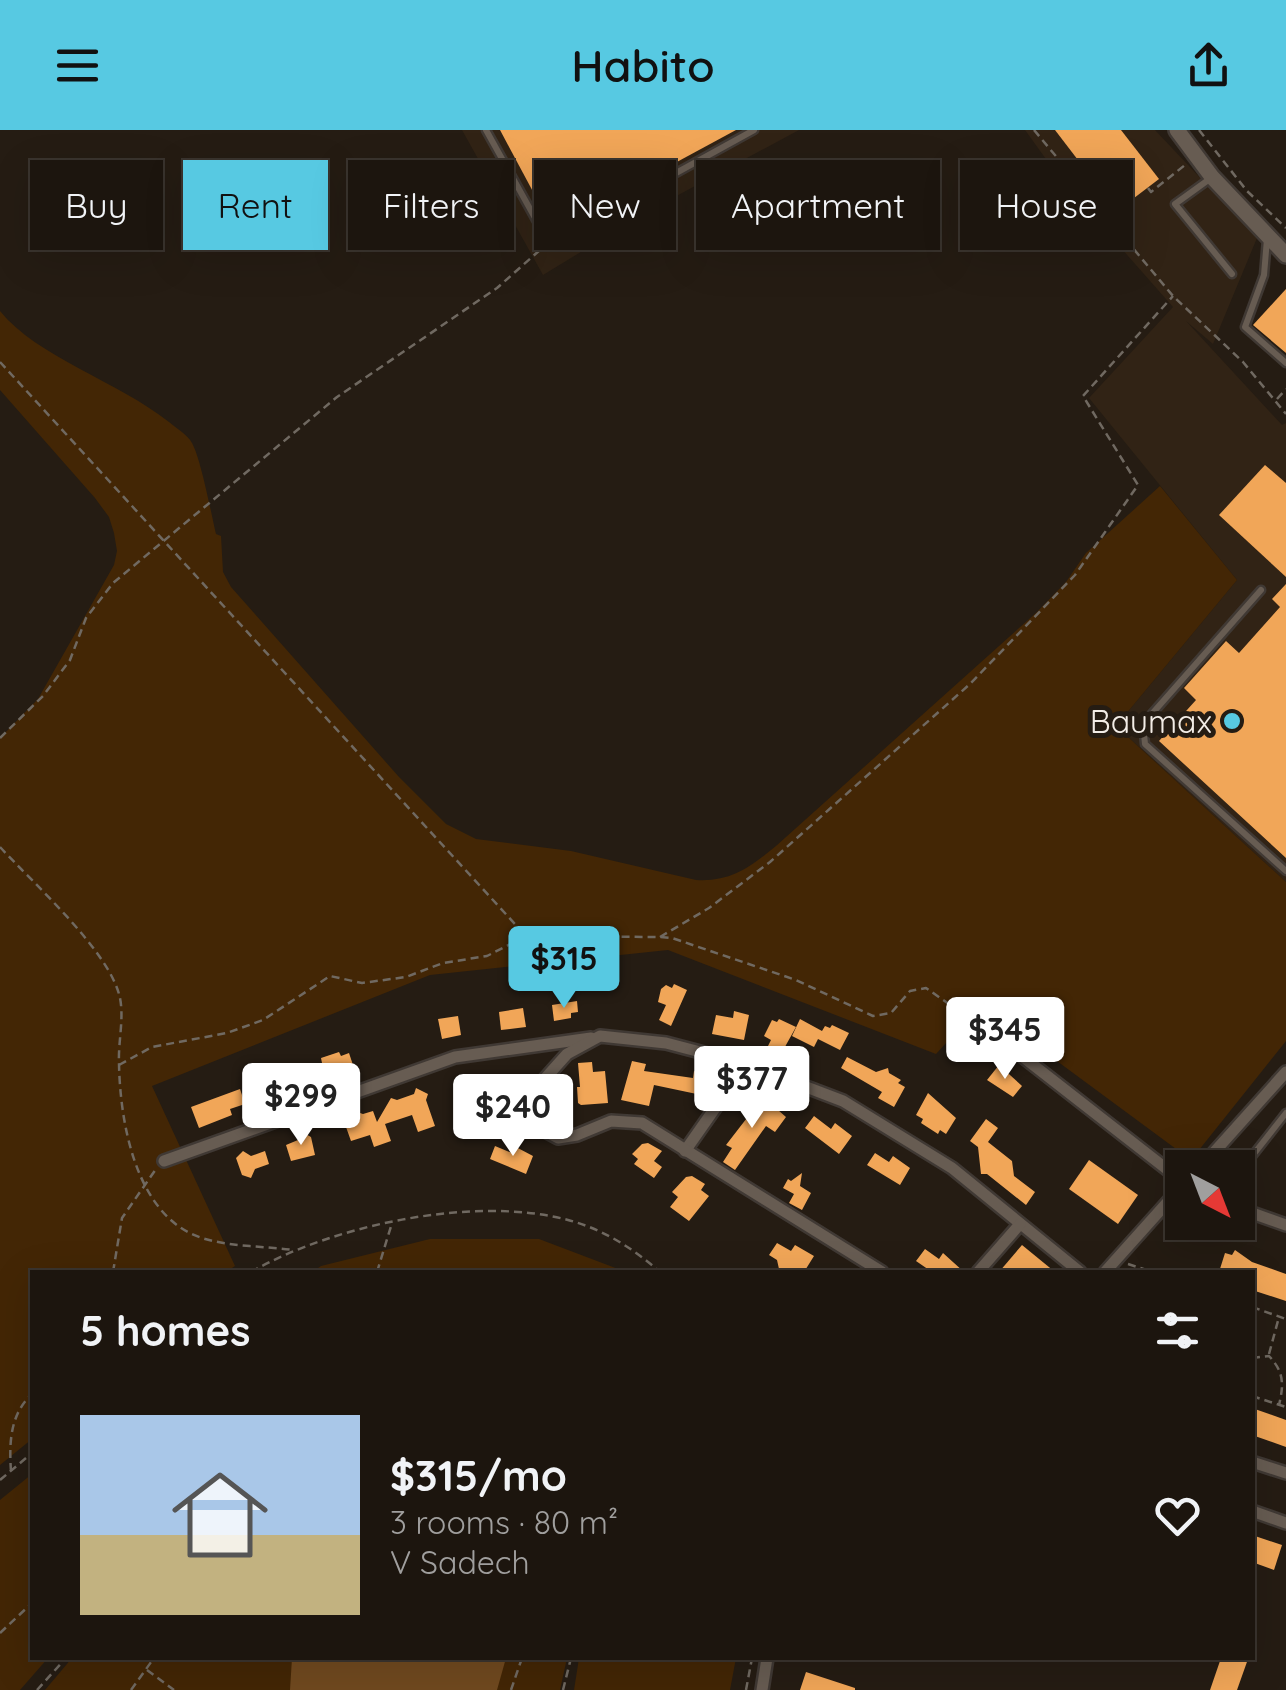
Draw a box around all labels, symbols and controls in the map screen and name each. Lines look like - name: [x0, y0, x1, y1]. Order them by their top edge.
- text: Habito: [571, 37, 715, 93]
- icon: menu: [50, 38, 105, 93]
- icon: share: [1181, 38, 1236, 93]
- chip: Buy: [30, 160, 163, 250]
- chip: Rent: [183, 160, 328, 250]
- chip: Filters: [348, 160, 514, 250]
- chip: New: [534, 160, 676, 250]
- chip: Apartment: [696, 160, 940, 250]
- chip: House: [960, 160, 1133, 250]
- place label: Baumax: [1090, 701, 1212, 741]
- marker: Baumax: [1221, 710, 1243, 732]
- pin: $315: [505, 926, 623, 1011]
- text: $315: [530, 938, 598, 978]
- pin: $345: [946, 997, 1064, 1082]
- text: $345: [968, 1009, 1042, 1049]
- pin: $377: [693, 1046, 811, 1131]
- text: $377: [716, 1058, 788, 1098]
- pin: $299: [242, 1063, 360, 1148]
- pin: $240: [454, 1074, 572, 1159]
- text: $299: [264, 1075, 338, 1115]
- text: $240: [475, 1086, 551, 1126]
- north arrow: [1165, 1150, 1255, 1240]
- map controls: [1165, 1150, 1255, 1240]
- icon: filters: [1150, 1303, 1205, 1358]
- text: 5 homes: [80, 1304, 251, 1357]
- text: $315/mo: [390, 1449, 567, 1502]
- icon: home: [160, 1455, 280, 1575]
- icon: heart: [1150, 1488, 1205, 1543]
- text: 3 rooms · 80 m²: [390, 1502, 618, 1542]
- text: V Sadech: [390, 1542, 530, 1582]

